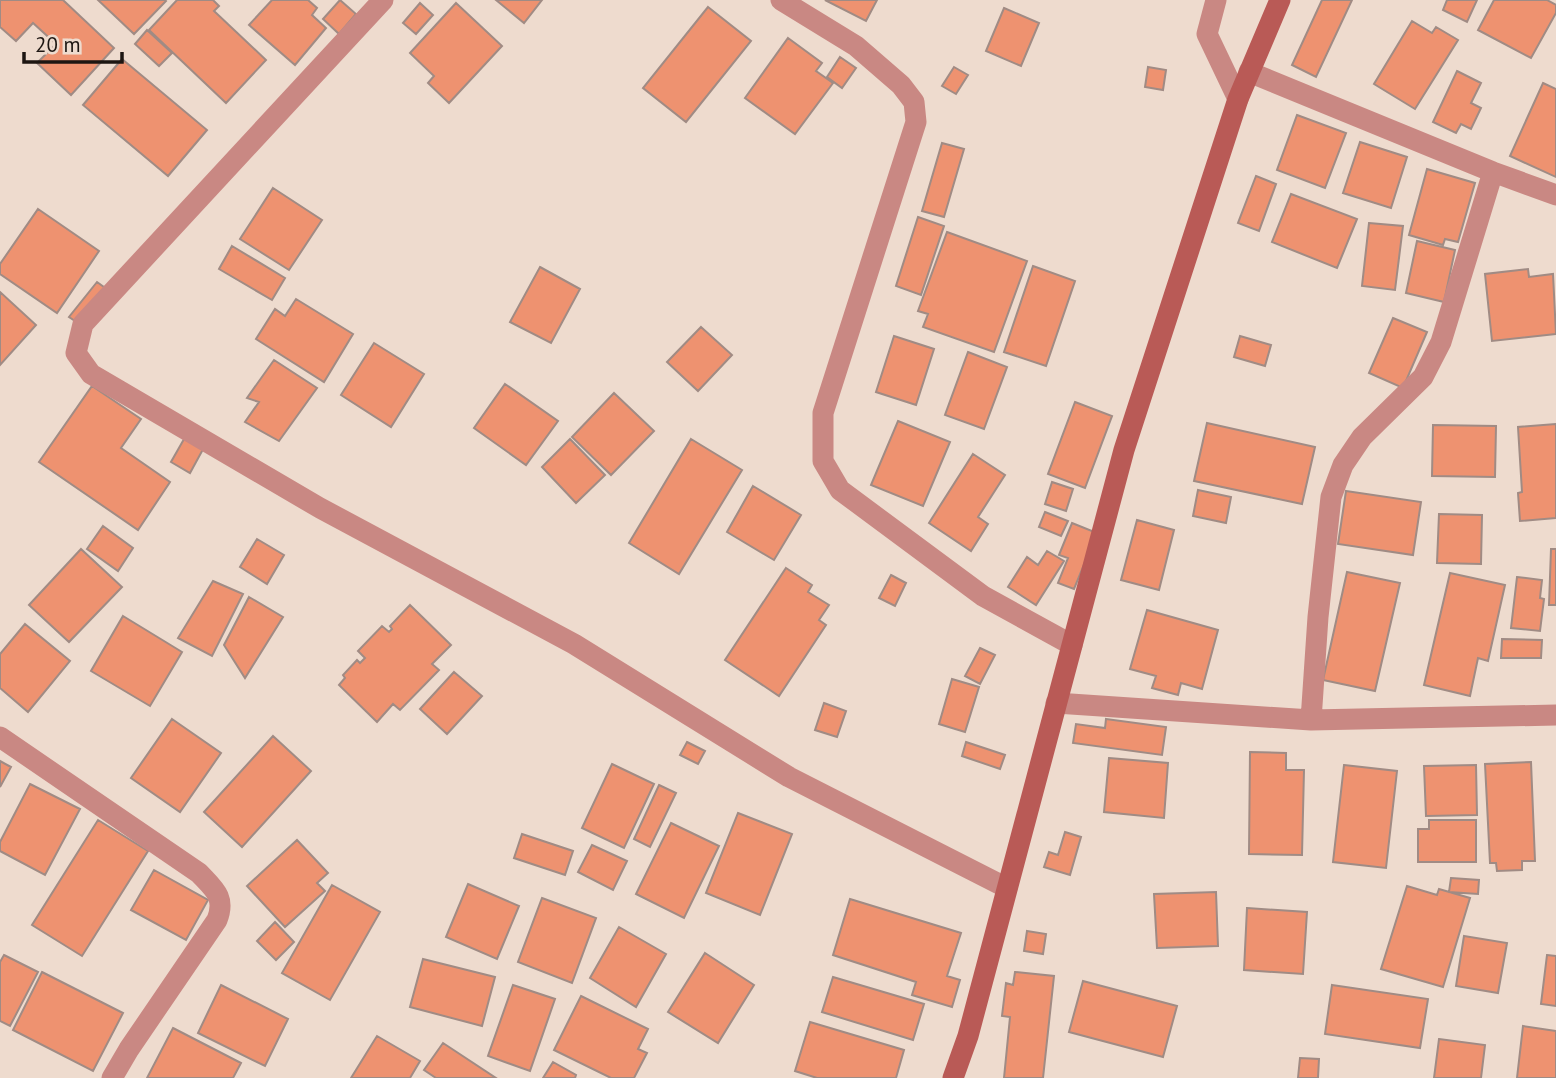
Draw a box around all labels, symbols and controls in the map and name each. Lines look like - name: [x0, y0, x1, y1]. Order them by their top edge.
- scale bar: [24, 21, 122, 65]
- text: 20 m: [35, 31, 81, 58]

